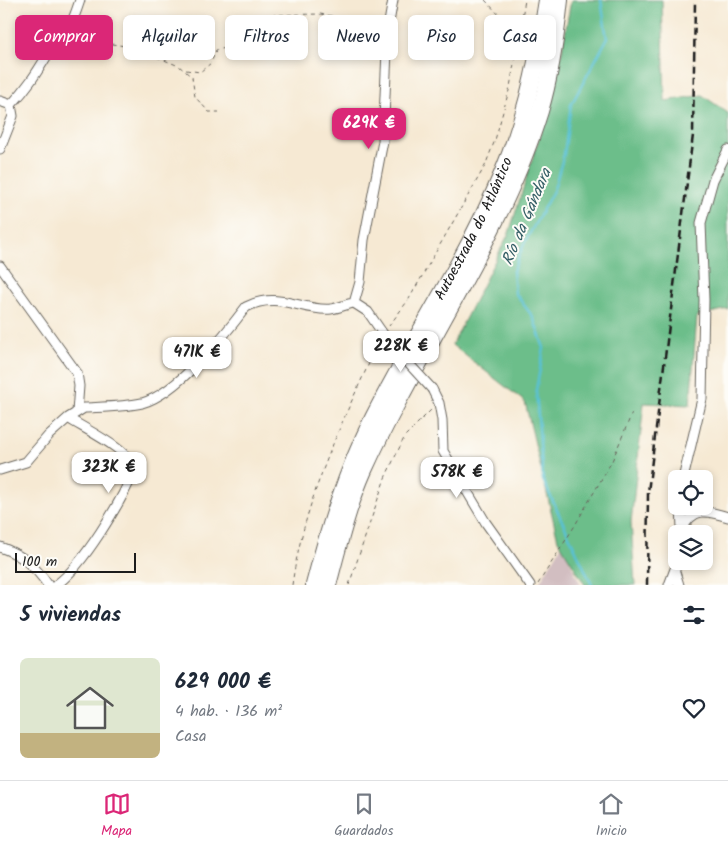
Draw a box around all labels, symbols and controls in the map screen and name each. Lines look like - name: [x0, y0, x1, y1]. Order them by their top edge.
- chip: Comprar: [15, 15, 113, 60]
- chip: Alquilar: [123, 15, 215, 60]
- chip: Filtros: [225, 15, 308, 60]
- chip: Nuevo: [318, 15, 398, 60]
- chip: Piso: [408, 15, 474, 60]
- chip: Casa: [484, 15, 556, 60]
- pin: 629K €: [328, 108, 410, 150]
- text: 629K €: [343, 111, 395, 136]
- street label: Autoestrada do Atlántico: [428, 154, 520, 305]
- water label: Río da Gándara: [495, 163, 559, 269]
- pin: 228K €: [360, 330, 442, 373]
- text: 228K €: [374, 334, 428, 359]
- pin: 471K €: [156, 336, 238, 379]
- text: 471K €: [173, 340, 221, 365]
- pin: 323K €: [68, 452, 150, 494]
- text: 323K €: [83, 455, 135, 480]
- pin: 578K €: [416, 456, 498, 499]
- text: 578K €: [431, 460, 483, 485]
- map controls: [668, 470, 713, 570]
- button: locate: [668, 470, 713, 515]
- button: layers: [668, 525, 713, 570]
- scale bar: [15, 550, 136, 573]
- text: 100 m: [22, 551, 57, 573]
- text: 5 viviendas: [20, 599, 121, 632]
- icon: filters: [680, 601, 708, 629]
- text: 629 000 €: [175, 666, 271, 699]
- icon: home: [60, 678, 120, 738]
- icon: heart: [680, 694, 708, 722]
- text: 4 hab. · 136 m²: [175, 699, 282, 724]
- text: Casa: [175, 724, 206, 749]
- tab: Mapa: [101, 790, 132, 842]
- tab: Guardados: [334, 790, 394, 842]
- tab: Inicio: [596, 790, 627, 842]

